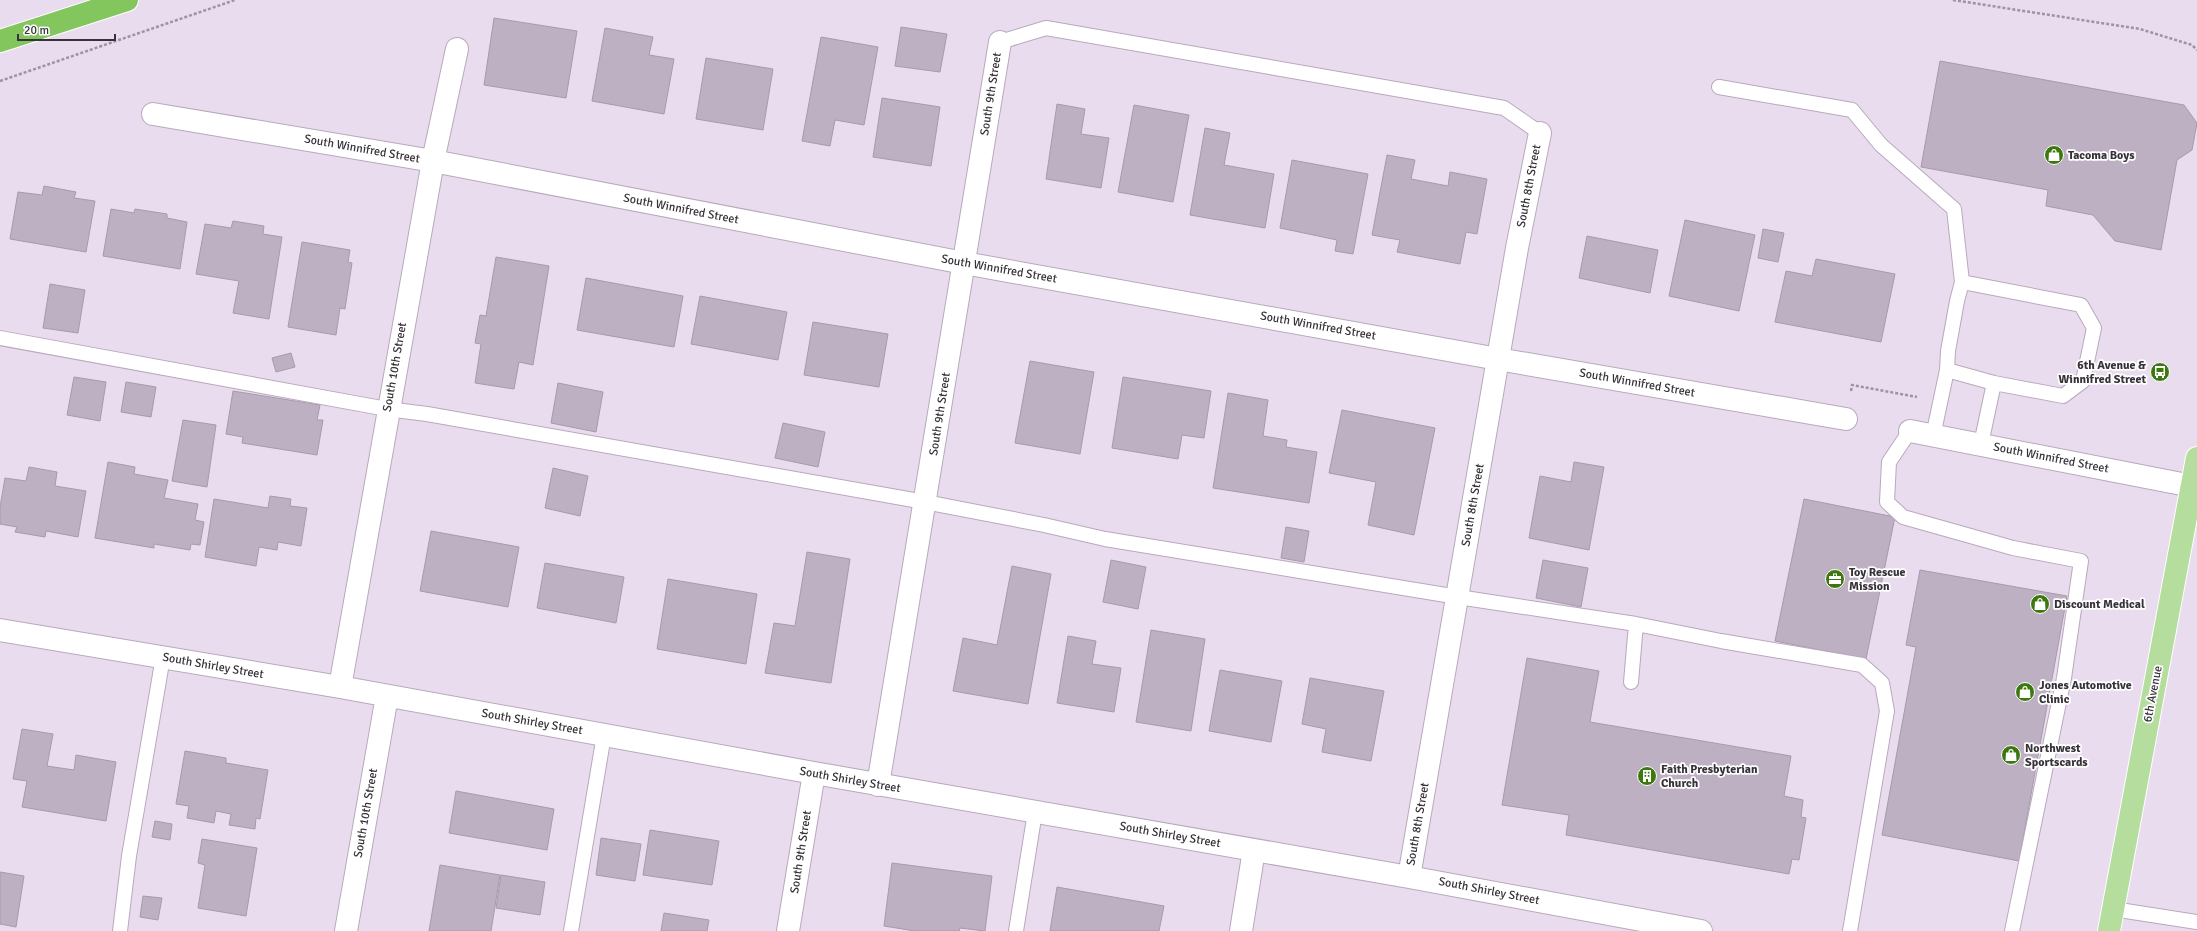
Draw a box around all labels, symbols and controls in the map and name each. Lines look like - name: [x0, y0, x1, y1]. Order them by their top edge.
- scale bar: [18, 16, 115, 42]
- text: 20 m: [24, 23, 49, 38]
- street label: South 9th Street: [977, 51, 1005, 137]
- street label: South Winnifred Street: [303, 131, 421, 167]
- street label: South 8th Street: [1514, 143, 1544, 229]
- shop icon: Tacoma Boys: [2043, 144, 2065, 166]
- place label: Tacoma Boys: [2068, 148, 2135, 163]
- street label: South Winnifred Street: [622, 190, 740, 228]
- street label: South Winnifred Street: [940, 251, 1058, 287]
- street label: South Winnifred Street: [1259, 308, 1377, 344]
- street label: South 10th Street: [380, 321, 410, 413]
- place label: 6th Avenue & Winnifred Street: [2058, 358, 2147, 387]
- bus stop icon: 6th Avenue & Winnifred Street: [2149, 361, 2171, 383]
- street label: South Winnifred Street: [1578, 365, 1696, 401]
- street label: South 9th Street: [926, 371, 954, 457]
- street label: South Winnifred Street: [1992, 439, 2110, 477]
- street label: South 8th Street: [1458, 462, 1488, 548]
- place label: Toy Rescue Mission: [1849, 565, 1906, 594]
- office icon: Toy Rescue Mission: [1824, 568, 1846, 590]
- shop icon: Discount Medical: [2029, 593, 2051, 615]
- place label: Discount Medical: [2054, 597, 2145, 612]
- street label: South Shirley Street: [161, 650, 265, 682]
- street label: 6th Avenue: [2140, 664, 2166, 724]
- place label: Jones Automotive Clinic: [2039, 678, 2132, 707]
- shop icon: Jones Automotive Clinic: [2014, 681, 2036, 703]
- street label: South Shirley Street: [480, 706, 584, 738]
- place label: Northwest Sportscards: [2025, 741, 2088, 770]
- shop icon: Northwest Sportscards: [2000, 744, 2022, 766]
- place label: Faith Presbyterian Church: [1661, 762, 1758, 791]
- street label: South Shirley Street: [798, 764, 902, 796]
- building icon: Faith Presbyterian Church: [1636, 765, 1658, 787]
- street label: South 10th Street: [351, 767, 381, 859]
- street label: South 8th Street: [1403, 781, 1433, 867]
- street label: South 9th Street: [787, 809, 815, 895]
- street label: South Shirley Street: [1118, 819, 1222, 851]
- street label: South Shirley Street: [1437, 874, 1541, 908]

